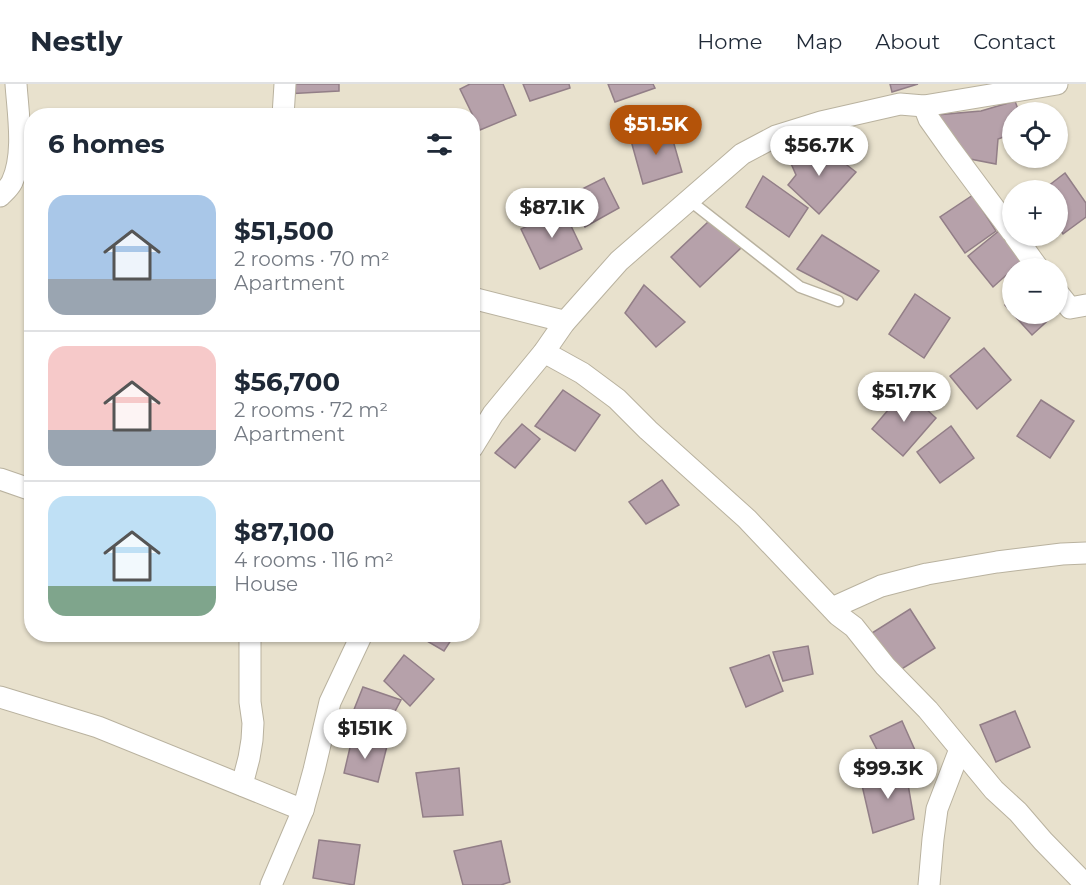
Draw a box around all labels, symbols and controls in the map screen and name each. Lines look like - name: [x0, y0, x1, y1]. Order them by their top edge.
- text: Nestly: [30, 24, 123, 58]
- text: Home: [697, 29, 762, 54]
- text: Map: [795, 29, 842, 54]
- text: About: [875, 29, 940, 54]
- text: Contact: [973, 29, 1056, 54]
- map controls: [1002, 102, 1068, 324]
- button: locate: [1002, 102, 1068, 168]
- pin: $51.5K: [607, 105, 705, 156]
- text: $51.5K: [624, 112, 688, 136]
- pin: $56.7K: [770, 126, 868, 177]
- text: 6 homes: [48, 128, 165, 160]
- icon: filters: [423, 128, 456, 161]
- text: $56.7K: [784, 133, 854, 157]
- button: +: [1002, 180, 1068, 246]
- pin: $87.1K: [503, 188, 601, 239]
- text: $87.1K: [520, 195, 584, 219]
- text: $51,500: [234, 215, 334, 247]
- icon: home: [96, 219, 168, 291]
- text: 2 rooms · 70 m²: [234, 247, 390, 271]
- button: −: [1002, 258, 1068, 324]
- text: Apartment: [234, 271, 345, 295]
- text: $56,700: [234, 366, 340, 398]
- icon: home: [96, 370, 168, 442]
- pin: $51.7K: [855, 372, 953, 423]
- text: $51.7K: [872, 379, 936, 403]
- text: 2 rooms · 72 m²: [234, 398, 388, 422]
- text: Apartment: [234, 422, 345, 446]
- text: $87,100: [234, 516, 335, 548]
- icon: home: [96, 520, 168, 592]
- text: 4 rooms · 116 m²: [234, 548, 394, 572]
- text: House: [234, 572, 298, 596]
- pin: $151K: [323, 709, 407, 760]
- text: $151K: [338, 716, 392, 740]
- pin: $99.3K: [839, 749, 937, 800]
- text: $99.3K: [853, 756, 923, 780]

